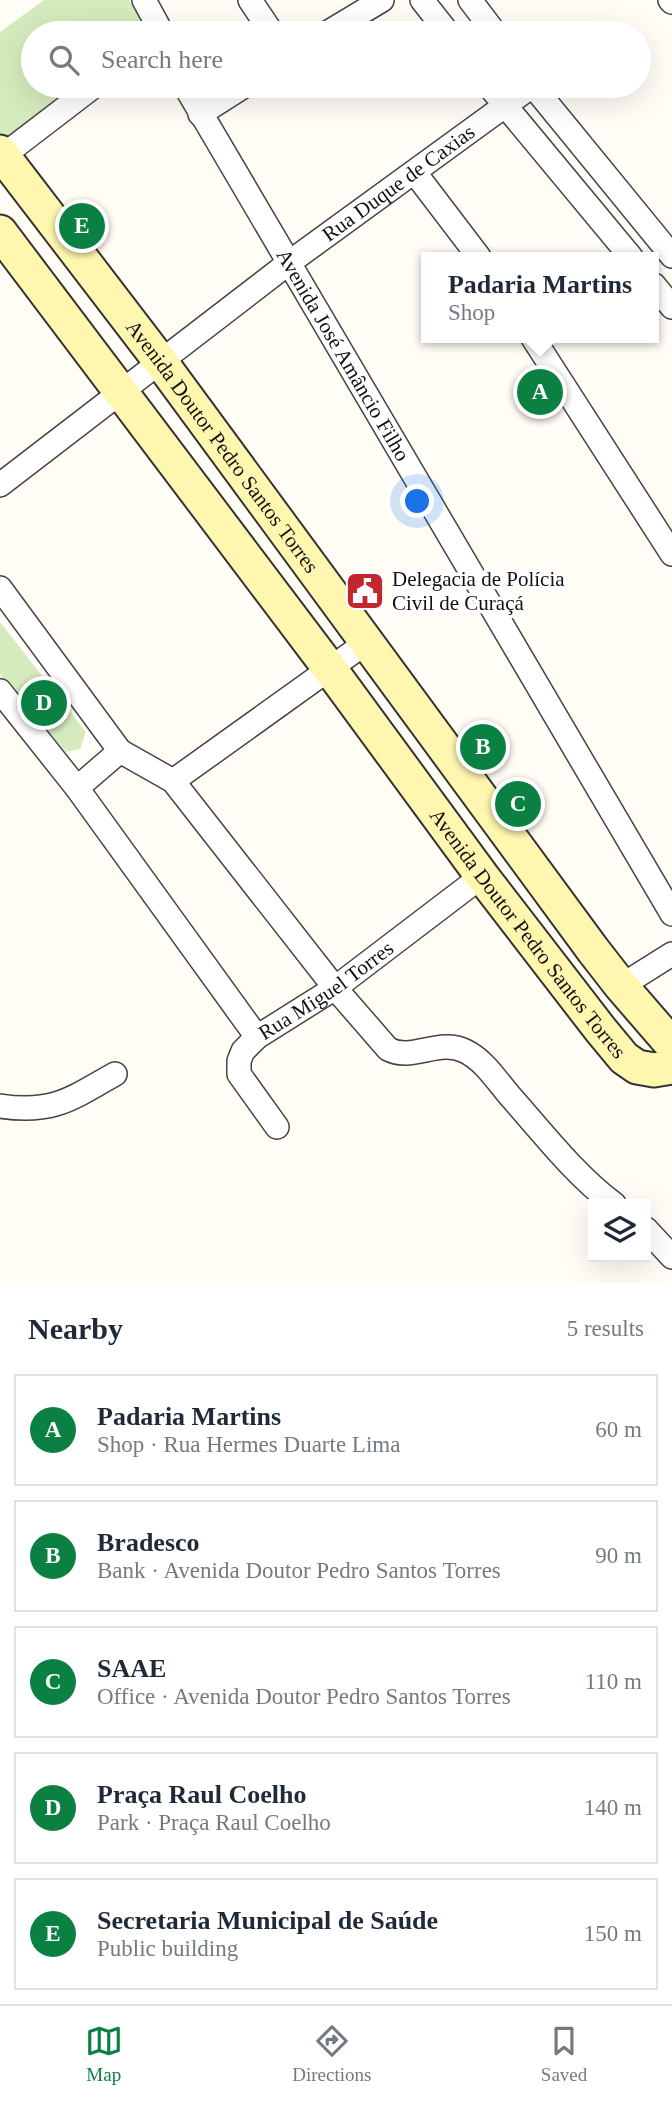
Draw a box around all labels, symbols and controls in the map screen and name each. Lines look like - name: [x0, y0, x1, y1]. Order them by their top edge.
- search box: [21, 21, 651, 98]
- icon: search: [45, 41, 83, 79]
- text: Search here: [101, 45, 223, 74]
- street label: Rua Duque de Caxias: [318, 120, 479, 246]
- pin: E: [59, 200, 105, 252]
- street label: Avenida José Amâncio Filho: [272, 245, 415, 465]
- popup: [421, 252, 659, 343]
- text: Padaria Martins: [448, 270, 632, 299]
- text: Shop: [448, 300, 495, 325]
- street label: Avenida Doutor Pedro Santos Torres: [121, 315, 324, 578]
- pin: A: [517, 366, 563, 418]
- your location: [400, 484, 434, 518]
- place label: Delegacia de Polícia Civil de Curaçá: [392, 567, 565, 615]
- public building icon: Delegacia de Polícia Civil de Curaçá: [344, 570, 386, 612]
- pin: D: [21, 677, 67, 729]
- pin: B: [460, 721, 506, 773]
- pin: C: [495, 778, 541, 830]
- street label: Avenida Doutor Pedro Santos Torres: [425, 804, 631, 1063]
- street label: Rua Miguel Torres: [254, 936, 398, 1045]
- map controls: [588, 1199, 651, 1262]
- button: layers: [588, 1199, 651, 1262]
- text: Nearby: [28, 1312, 123, 1345]
- text: 5 results: [567, 1316, 644, 1341]
- text: Padaria Martins: [97, 1402, 281, 1431]
- text: A: [45, 1417, 61, 1442]
- text: 60 m: [595, 1417, 642, 1442]
- text: Shop · Rua Hermes Duarte Lima: [97, 1432, 400, 1457]
- text: Bradesco: [97, 1528, 200, 1557]
- text: B: [45, 1543, 61, 1568]
- text: 90 m: [595, 1543, 642, 1568]
- text: Bank · Avenida Doutor Pedro Santos Torres: [97, 1558, 501, 1583]
- text: SAAE: [97, 1654, 166, 1683]
- text: C: [45, 1669, 61, 1694]
- text: 110 m: [585, 1669, 642, 1694]
- text: Office · Avenida Doutor Pedro Santos Torres: [97, 1684, 511, 1709]
- text: Praça Raul Coelho: [97, 1780, 306, 1809]
- text: D: [45, 1795, 61, 1820]
- text: 140 m: [584, 1795, 642, 1820]
- text: Park · Praça Raul Coelho: [97, 1810, 331, 1835]
- text: Secretaria Municipal de Saúde: [97, 1906, 438, 1935]
- text: E: [45, 1921, 61, 1946]
- text: 150 m: [584, 1921, 642, 1946]
- text: Public building: [97, 1936, 238, 1961]
- tab: Map: [85, 2022, 123, 2086]
- tab: Directions: [292, 2022, 371, 2086]
- tab: Saved: [541, 2022, 587, 2086]

